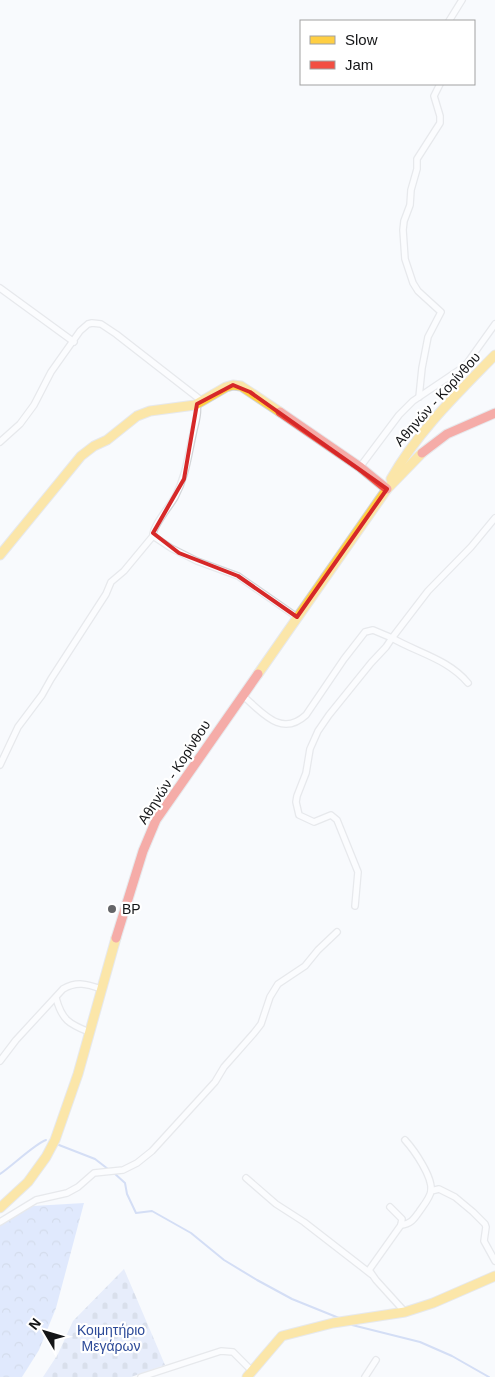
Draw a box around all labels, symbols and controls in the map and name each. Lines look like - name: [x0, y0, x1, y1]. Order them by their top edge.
- legend: [300, 20, 475, 85]
- text: Slow: [345, 31, 378, 48]
- text: Jam: [345, 56, 373, 73]
- street label: Αθηνών - Κορίνθου: [391, 349, 483, 449]
- street label: Αθηνών - Κορίνθου: [134, 717, 214, 827]
- place label: BP: [122, 901, 141, 917]
- marker: BP: [106, 903, 118, 915]
- north arrow: [20, 1307, 70, 1357]
- text: N: [25, 1315, 44, 1333]
- park label: Κοιμητήριο Μεγάρων: [77, 1322, 145, 1354]

